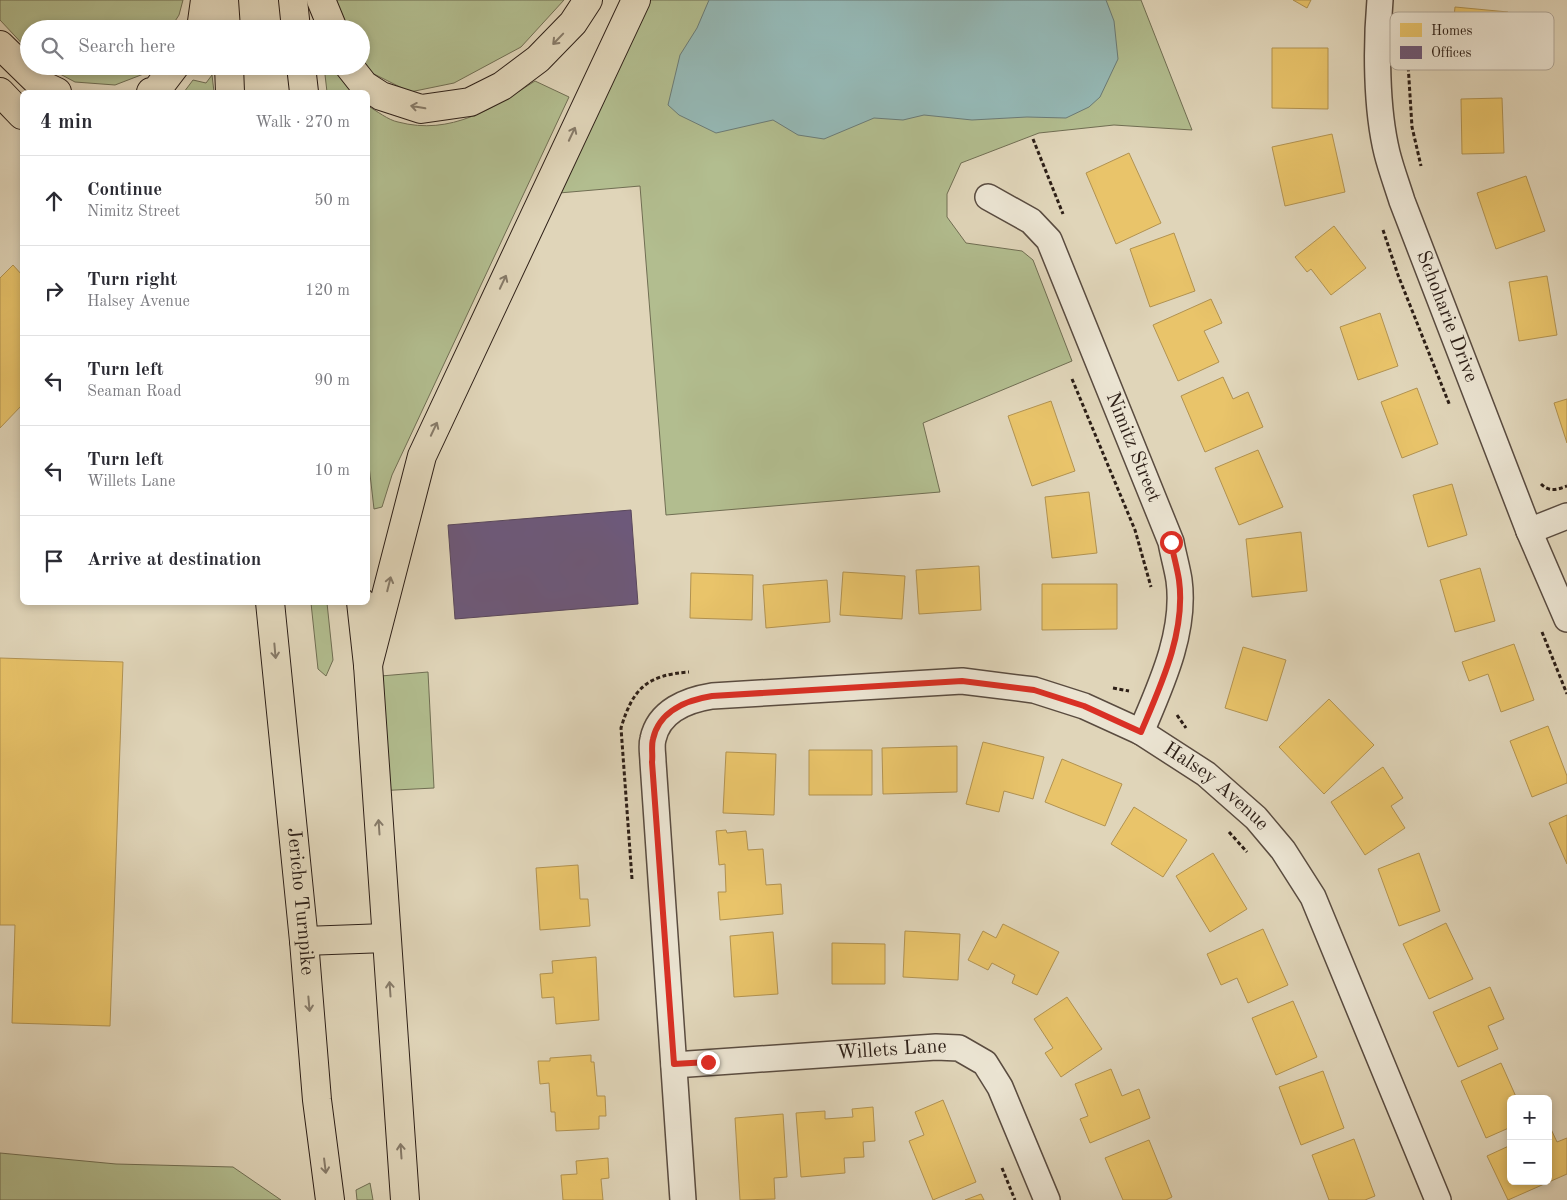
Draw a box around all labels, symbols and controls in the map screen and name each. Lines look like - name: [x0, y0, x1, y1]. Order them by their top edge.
- legend: [1390, 12, 1554, 70]
- search box: [20, 20, 370, 75]
- text: Homes: [1431, 24, 1473, 38]
- one-way arrow: [552, 32, 564, 45]
- icon: search: [38, 34, 66, 62]
- text: Search here: [78, 38, 175, 57]
- text: Offices: [1431, 46, 1471, 60]
- one-way arrow: [410, 101, 426, 111]
- text: 4 min: [40, 112, 93, 133]
- text: Walk · 270 m: [255, 115, 350, 131]
- one-way arrow: [568, 127, 578, 142]
- text: Continue: [87, 181, 162, 200]
- icon: ahead: [40, 187, 68, 215]
- text: 50 m: [314, 193, 350, 209]
- text: Nimitz Street: [87, 204, 180, 220]
- street label: Schoharie Drive: [1412, 248, 1481, 385]
- text: Turn right: [87, 271, 177, 290]
- one-way arrow: [499, 274, 509, 289]
- icon: right: [40, 277, 68, 305]
- text: 120 m: [305, 283, 350, 299]
- text: Halsey Avenue: [87, 294, 190, 310]
- text: Turn left: [87, 361, 164, 380]
- icon: left: [40, 367, 68, 395]
- text: 90 m: [314, 373, 350, 389]
- text: Seaman Road: [87, 384, 182, 400]
- street label: Nimitz Street: [1102, 390, 1164, 505]
- one-way arrow: [430, 422, 440, 437]
- text: Turn left: [87, 451, 164, 470]
- icon: left: [40, 457, 68, 485]
- text: 10 m: [314, 463, 350, 479]
- text: Willets Lane: [87, 474, 175, 490]
- route start: [1160, 531, 1183, 554]
- icon: arrive: [40, 547, 68, 575]
- text: Arrive at destination: [87, 551, 261, 570]
- one-way arrow: [385, 577, 394, 593]
- one-way arrow: [270, 643, 280, 659]
- street label: Halsey Avenue: [1160, 739, 1272, 835]
- one-way arrow: [374, 819, 384, 835]
- street label: Jericho Turnpike: [283, 827, 317, 976]
- one-way arrow: [385, 982, 394, 998]
- one-way arrow: [305, 996, 314, 1012]
- street label: Willets Lane: [836, 1037, 947, 1064]
- route end: [697, 1051, 720, 1074]
- map controls: [1507, 1095, 1552, 1185]
- button: +: [1507, 1095, 1552, 1140]
- button: −: [1507, 1140, 1552, 1185]
- one-way arrow: [396, 1144, 406, 1160]
- one-way arrow: [320, 1158, 330, 1174]

